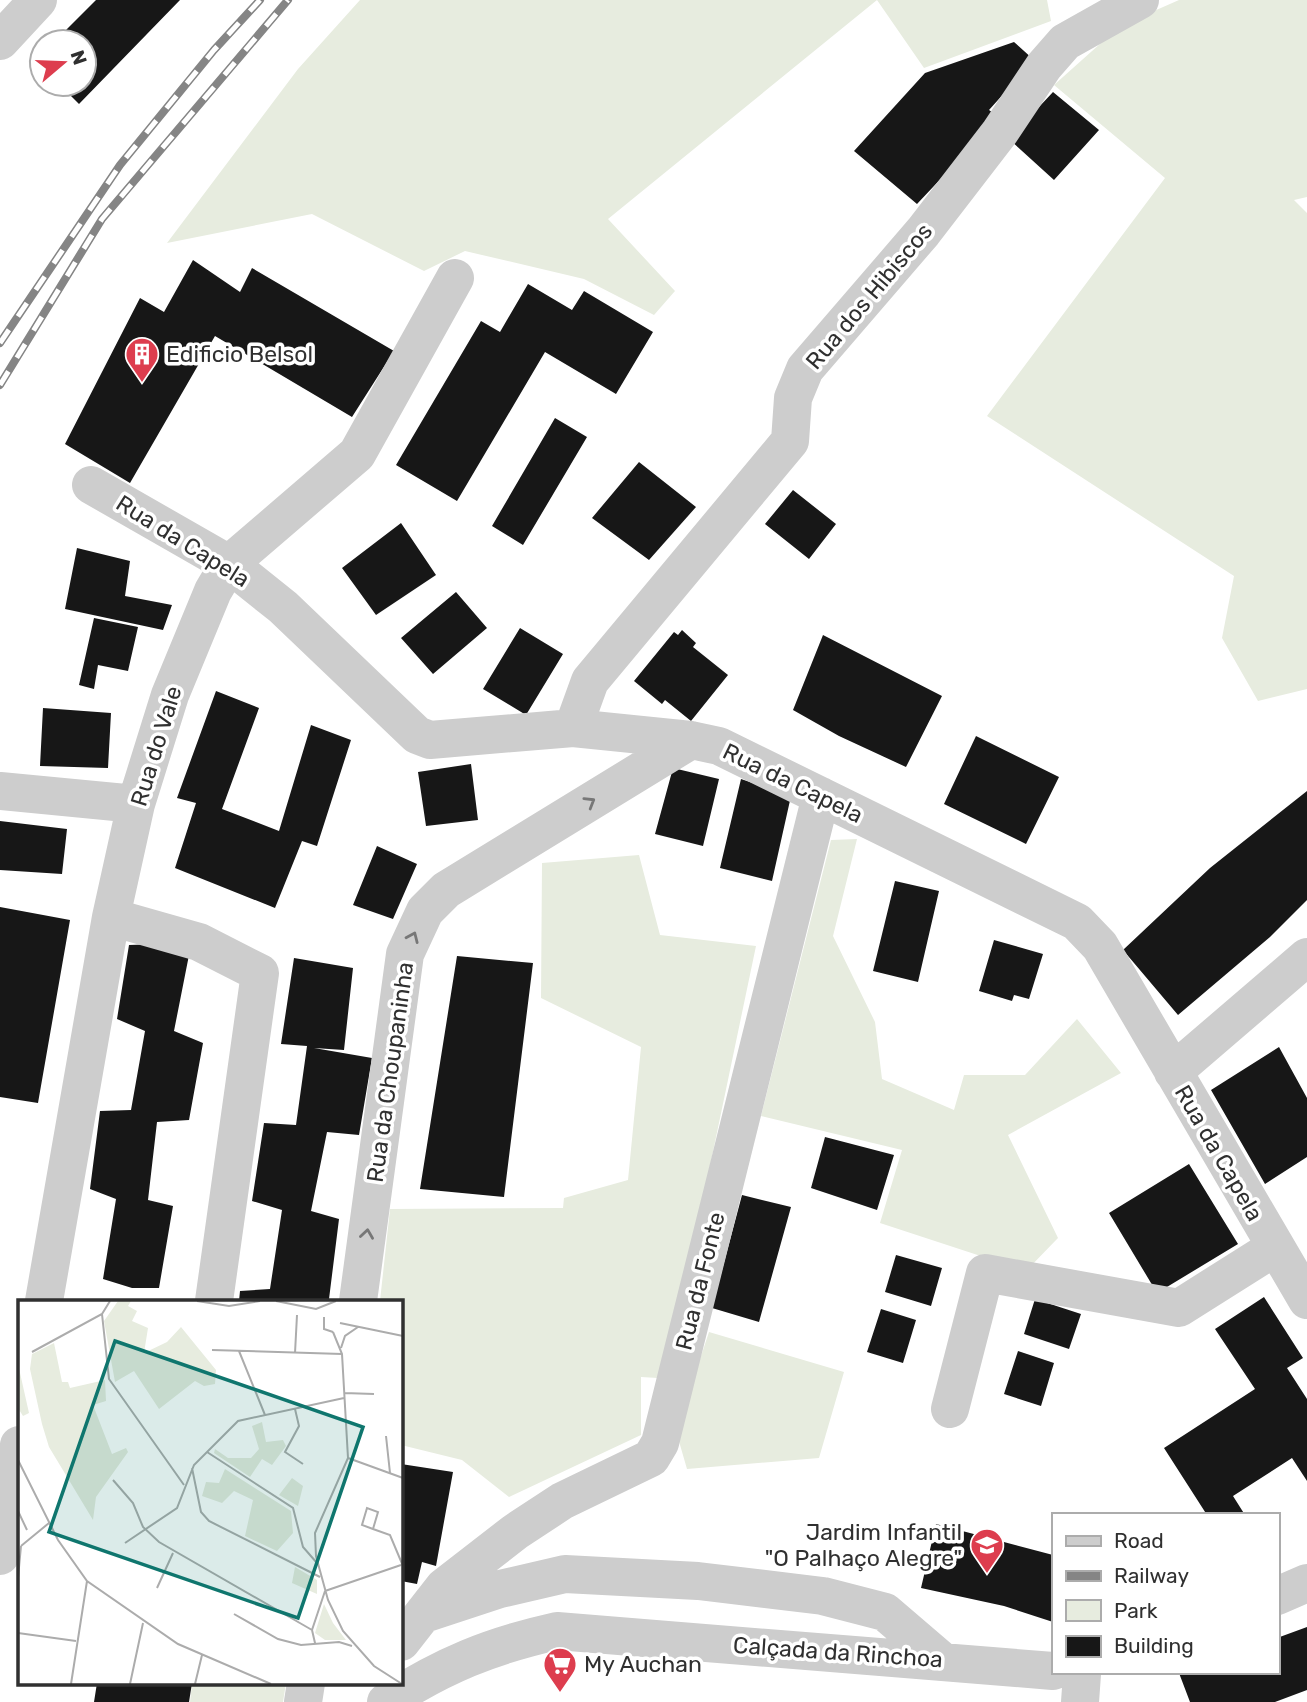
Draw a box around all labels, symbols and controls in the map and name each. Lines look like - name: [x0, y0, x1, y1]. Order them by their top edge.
- north arrow: [28, 28, 98, 98]
- text: N: [66, 47, 92, 68]
- street label: Rua dos Hibiscos: [800, 217, 938, 375]
- building icon: Edificio Belsol: [123, 335, 161, 384]
- place label: Edificio Belsol: [166, 340, 313, 368]
- street label: Rua da Capela: [111, 489, 255, 593]
- street label: Rua do Vale: [124, 683, 188, 809]
- street label: Rua da Capela: [718, 737, 868, 829]
- one-way arrow: [583, 797, 596, 810]
- one-way arrow: [405, 932, 419, 944]
- street label: Rua da Choupaninha: [361, 960, 419, 1184]
- street label: Rua da Capela: [1169, 1080, 1269, 1226]
- street label: Rua da Fonte: [669, 1209, 731, 1353]
- one-way arrow: [360, 1228, 375, 1239]
- inset map: [18, 1300, 402, 1684]
- legend: [1052, 1513, 1279, 1674]
- place label: Jardim Infantil "O Palhaço Alegre": [765, 1518, 962, 1572]
- school or university icon: Jardim Infantil "O Palhaço Alegre": [968, 1526, 1006, 1575]
- text: Road: [1114, 1528, 1164, 1553]
- text: Railway: [1114, 1563, 1189, 1588]
- text: Park: [1114, 1598, 1158, 1623]
- street label: Calçada da Rinchoa: [732, 1631, 944, 1673]
- text: Building: [1114, 1633, 1194, 1658]
- supermarket icon: My Auchan: [541, 1645, 579, 1694]
- place label: My Auchan: [584, 1650, 702, 1678]

